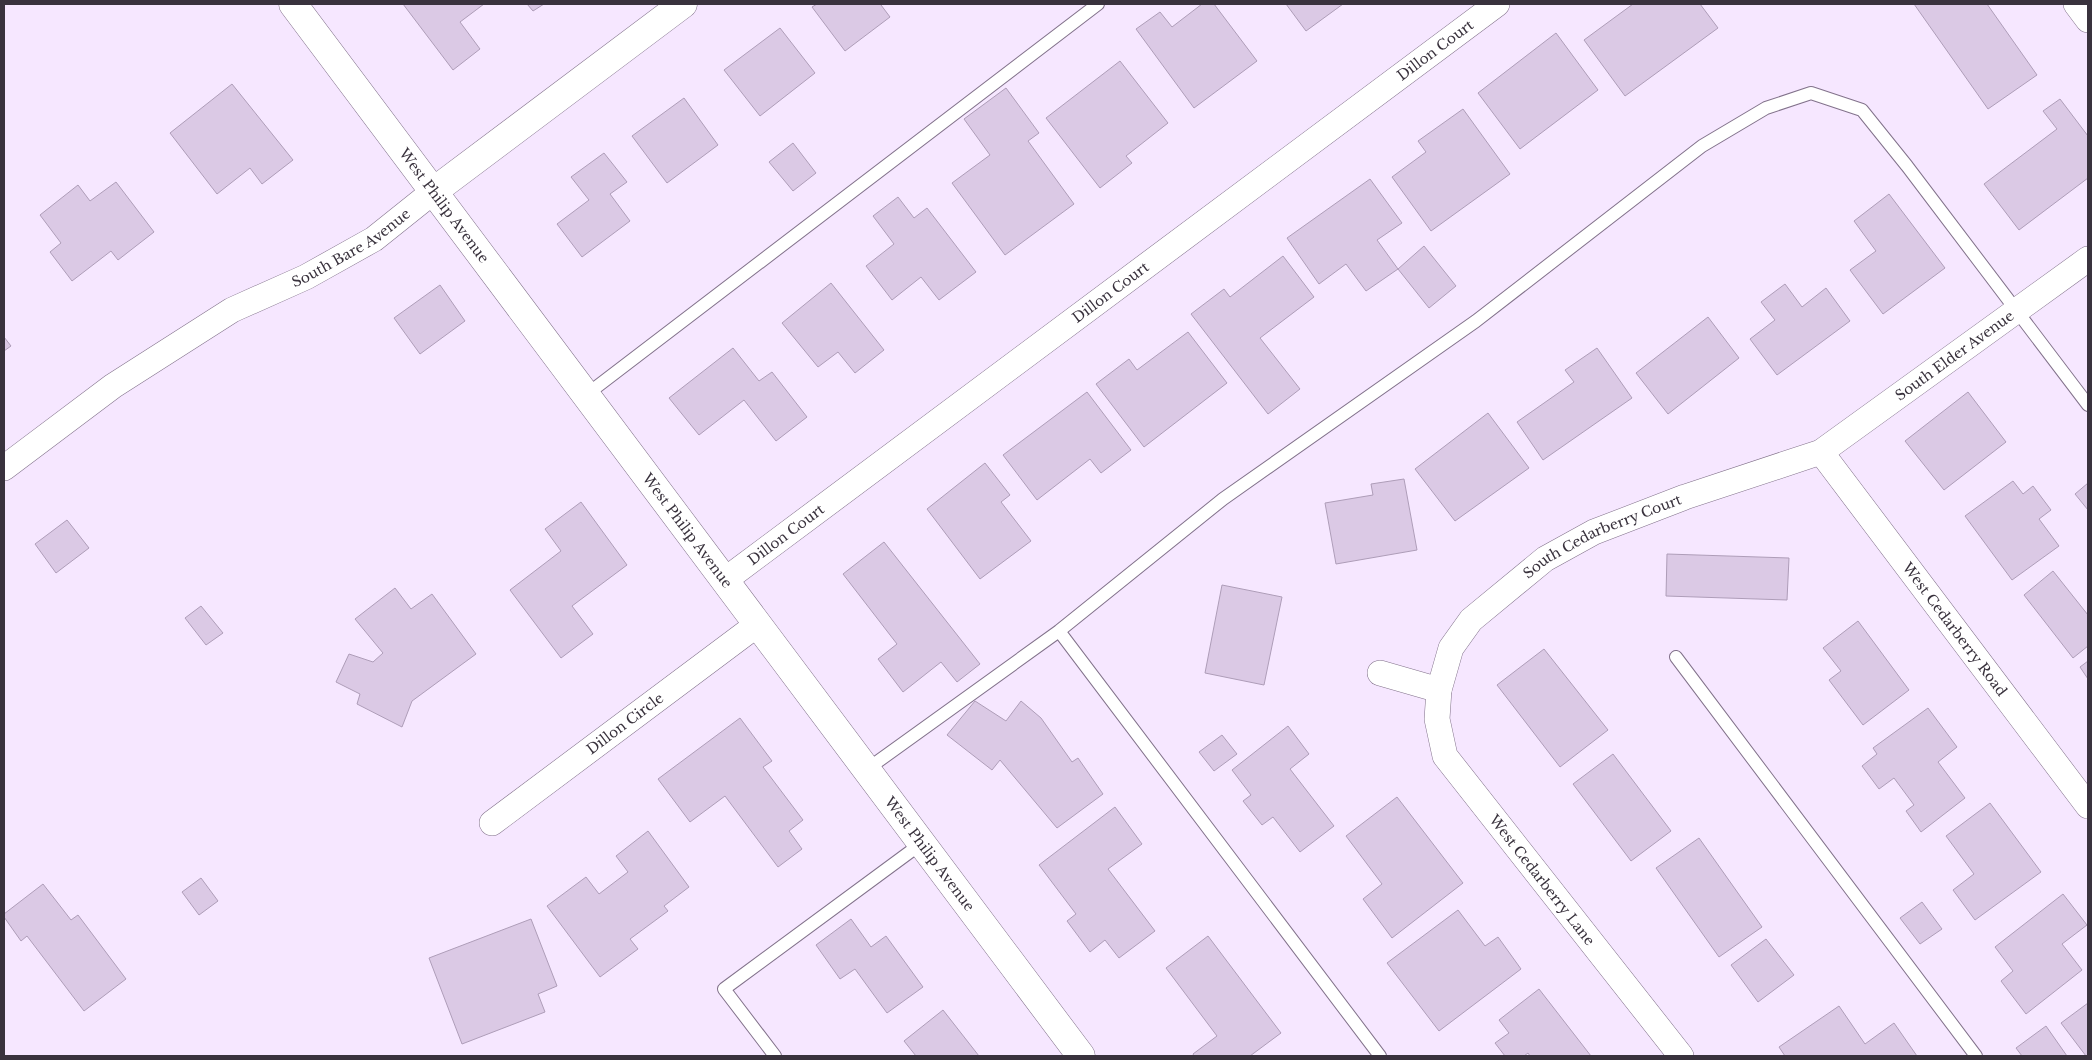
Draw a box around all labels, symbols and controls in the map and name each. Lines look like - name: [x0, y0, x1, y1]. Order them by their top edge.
- street label: Dillon Court: [1393, 15, 1477, 85]
- street label: West Philip Avenue: [395, 144, 493, 267]
- street label: South Bare Avenue: [289, 205, 414, 291]
- street label: Dillon Court: [1069, 258, 1153, 327]
- street label: South Elder Avenue: [1892, 307, 2017, 404]
- street label: West Philip Avenue: [638, 469, 736, 592]
- street label: South Cedarberry Court: [1519, 490, 1684, 582]
- street label: Dillon Court: [744, 500, 828, 569]
- street label: West Cedarberry Road: [1898, 558, 2011, 700]
- street label: Dillon Circle: [583, 689, 667, 758]
- street label: West Philip Avenue: [880, 792, 979, 915]
- street label: West Cedarberry Lane: [1485, 810, 1599, 949]

